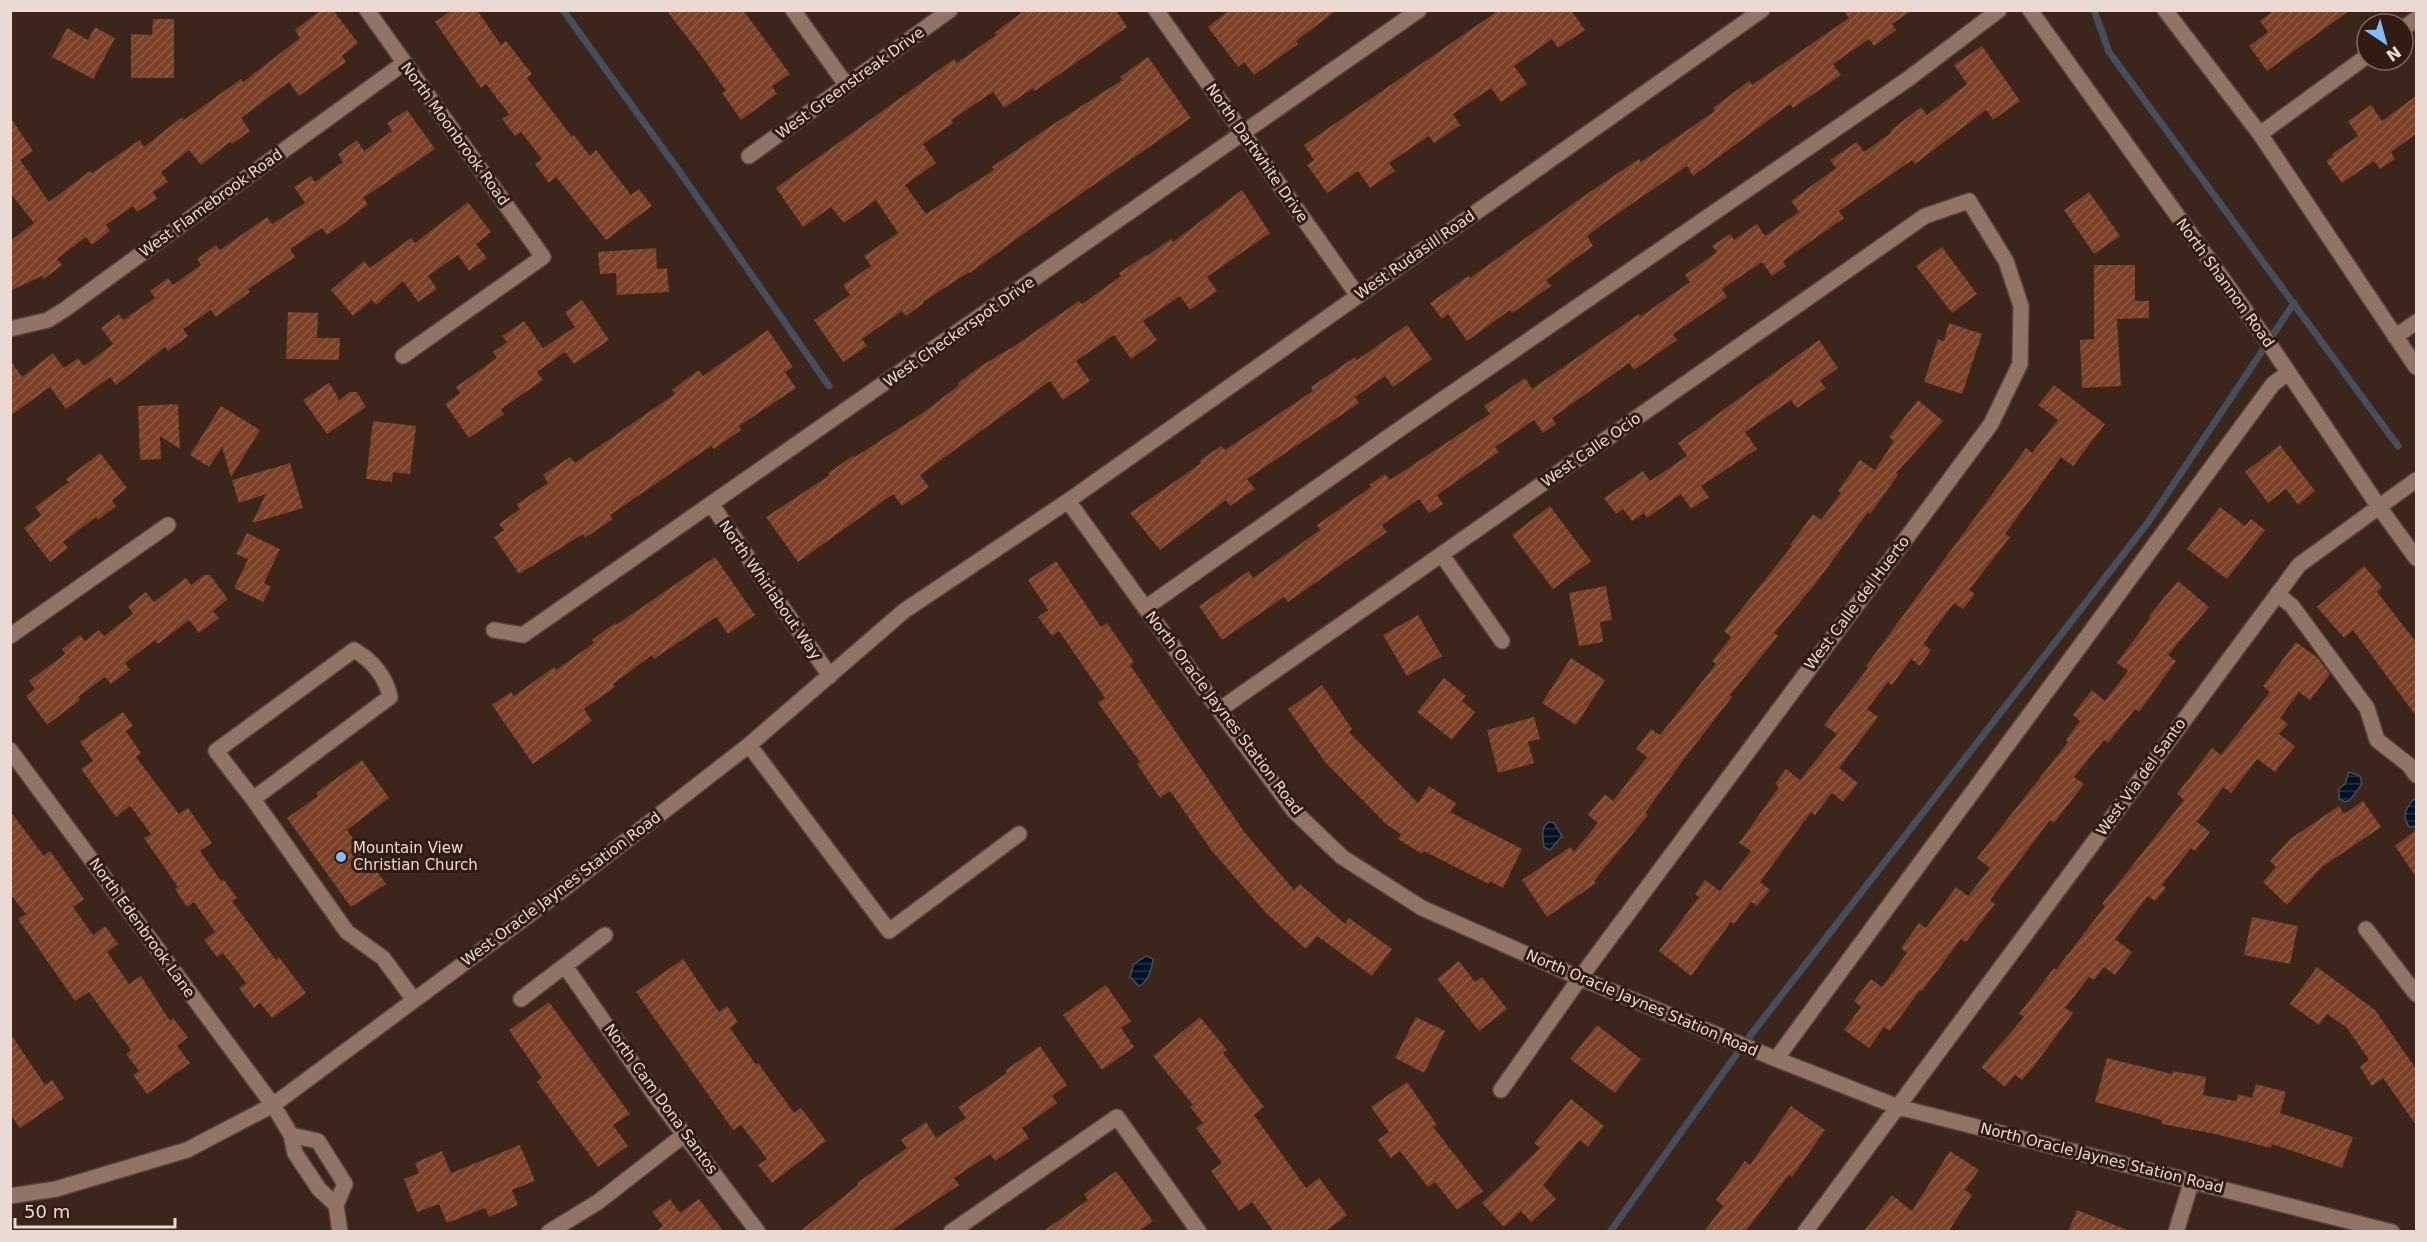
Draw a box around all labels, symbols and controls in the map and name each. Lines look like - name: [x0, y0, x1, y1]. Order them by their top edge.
- north arrow: [2355, 12, 2415, 72]
- street label: West Greenstreak Drive: [773, 23, 927, 143]
- text: N: [2383, 42, 2405, 65]
- street label: North Moonbrook Road: [397, 59, 513, 209]
- street label: North Dartwhite Drive: [1202, 80, 1312, 226]
- street label: West Flamebrook Road: [136, 145, 286, 261]
- street label: West Rudasill Road: [1352, 207, 1478, 303]
- street label: North Shannon Road: [2172, 215, 2278, 351]
- street label: West Checkerspot Drive: [880, 273, 1038, 391]
- street label: West Calle Ocio: [1538, 409, 1644, 491]
- street label: North Whirlabout Way: [715, 517, 825, 663]
- street label: West Calle del Huerto: [1801, 533, 1913, 673]
- street label: North Oracle Jaynes Station Road: [1142, 608, 1306, 818]
- street label: West Via del Santo: [2092, 715, 2190, 839]
- street label: West Oracle Jaynes Station Road: [458, 808, 664, 970]
- place label: Mountain View Christian Church: [353, 839, 478, 874]
- marker: Mountain View Christian Church: [334, 850, 348, 864]
- street label: North Edenbrook Lane: [85, 855, 199, 1001]
- street label: North Oracle Jaynes Station Road: [1523, 946, 1761, 1060]
- street label: North Cam Dona Santos: [601, 1020, 722, 1178]
- street label: North Oracle Jaynes Station Road: [1979, 1119, 2225, 1197]
- scale bar: [15, 1191, 176, 1229]
- text: 50 m: [24, 1201, 70, 1222]

